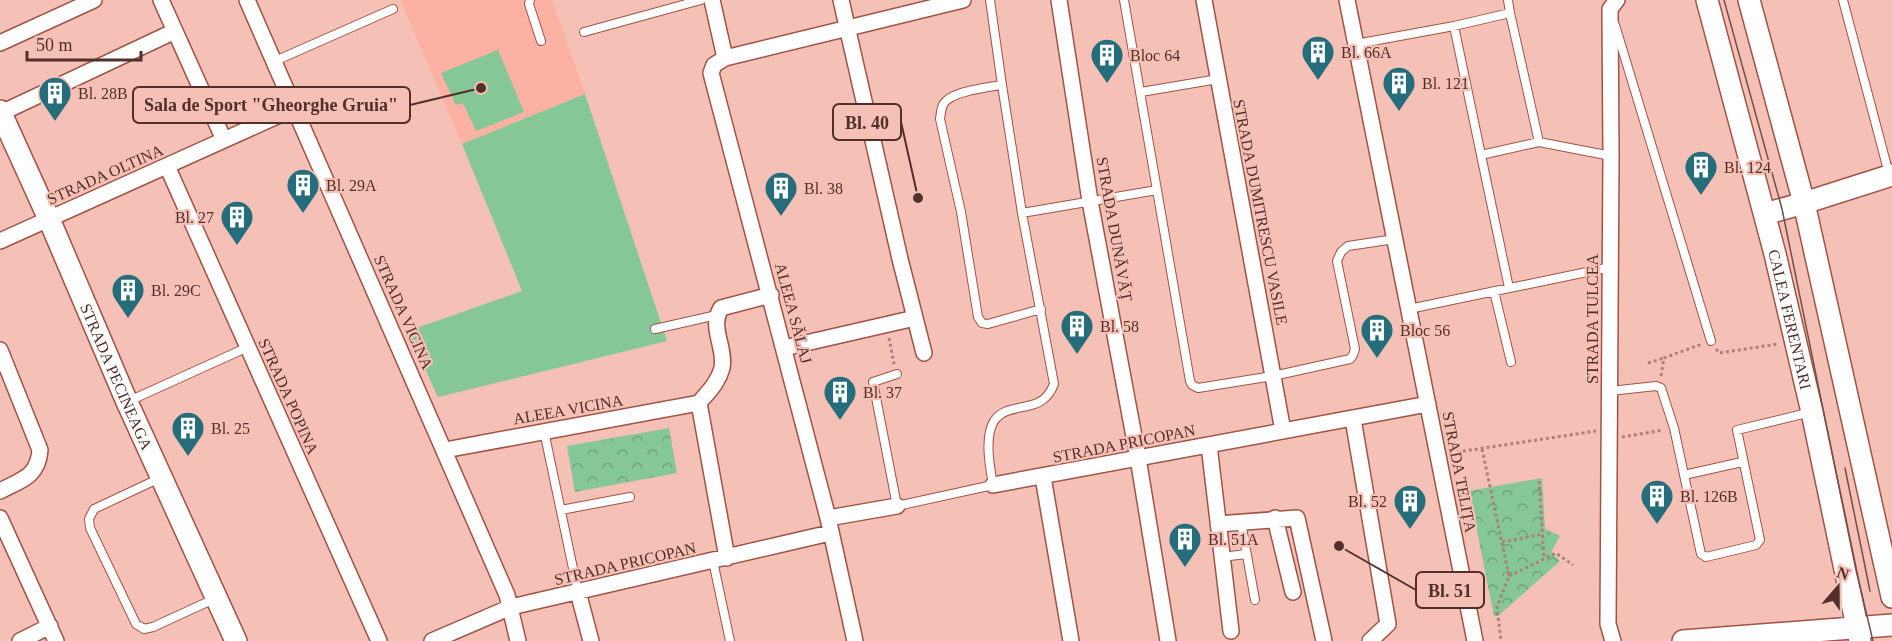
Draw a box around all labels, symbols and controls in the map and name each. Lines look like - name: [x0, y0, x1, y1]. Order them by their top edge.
- scale bar: [27, 24, 141, 62]
- building icon: Bl. 66A: [1300, 34, 1336, 81]
- text: 50 m: [36, 35, 73, 55]
- building icon: Bloc 64: [1089, 37, 1125, 84]
- place label: Bl. 66A: [1341, 44, 1392, 61]
- place label: Bloc 64: [1130, 47, 1180, 64]
- building icon: Bl. 121: [1381, 65, 1417, 112]
- building icon: Bl. 28B: [37, 75, 73, 122]
- place label: Bl. 121: [1422, 75, 1469, 92]
- place label: Bl. 28B: [78, 85, 128, 102]
- callout: Sala de Sport "Gheorghe Gruia": [133, 87, 410, 123]
- text: Sala de Sport "Gheorghe Gruia": [144, 95, 398, 115]
- street label: STRADA DUMITRESCU VASILE: [1230, 98, 1291, 326]
- callout: Bl. 40: [833, 104, 901, 140]
- text: Bl. 40: [845, 113, 889, 133]
- street label: STRADA OLTINA: [45, 141, 166, 208]
- building icon: Bl. 124: [1683, 149, 1719, 196]
- street label: STRADA DUNĂVĂȚ: [1092, 155, 1137, 303]
- place label: Bl. 124: [1724, 159, 1771, 176]
- building icon: Bl. 29A: [285, 167, 321, 214]
- building icon: Bl. 38: [763, 170, 799, 217]
- place label: Bl. 29A: [326, 177, 377, 194]
- place label: Bl. 38: [804, 180, 843, 197]
- building icon: Bl. 27: [219, 199, 255, 246]
- place label: Bl. 27: [175, 209, 214, 226]
- street label: CALEA FERENTARI: [1765, 248, 1814, 391]
- street label: STRADA VICINA: [371, 253, 436, 372]
- street label: STRADA TULCEA: [1584, 254, 1601, 384]
- street label: ALEEA SĂLAJ: [772, 261, 816, 365]
- building icon: Bl. 29C: [110, 272, 146, 319]
- place label: Bl. 29C: [151, 282, 201, 299]
- street label: STRADA PECINEAGA: [77, 301, 156, 453]
- building icon: Bl. 58: [1059, 308, 1095, 355]
- building icon: Bloc 56: [1359, 312, 1395, 359]
- place label: Bl. 58: [1100, 318, 1139, 335]
- place label: Bloc 56: [1400, 322, 1450, 339]
- street label: STRADA POPINA: [255, 336, 322, 457]
- building icon: Bl. 37: [822, 374, 858, 421]
- place label: Bl. 37: [863, 384, 902, 401]
- street label: ALEEA VICINA: [512, 391, 625, 428]
- building icon: Bl. 25: [170, 410, 206, 457]
- street label: STRADA TELIȚA: [1438, 410, 1480, 535]
- place label: Bl. 25: [211, 420, 250, 437]
- street label: STRADA PRICOPAN: [1051, 421, 1197, 466]
- building icon: Bl. 126B: [1639, 478, 1675, 525]
- building icon: Bl. 52: [1392, 483, 1428, 530]
- place label: Bl. 126B: [1680, 488, 1738, 505]
- place label: Bl. 52: [1348, 493, 1387, 510]
- building icon: Bl. 51A: [1167, 521, 1203, 568]
- place label: Bl. 51A: [1208, 531, 1259, 548]
- street label: STRADA PRICOPAN: [553, 539, 698, 588]
- north arrow: [1808, 557, 1868, 617]
- text: N: [1835, 563, 1852, 583]
- callout: Bl. 51: [1416, 572, 1484, 608]
- text: Bl. 51: [1428, 581, 1472, 601]

